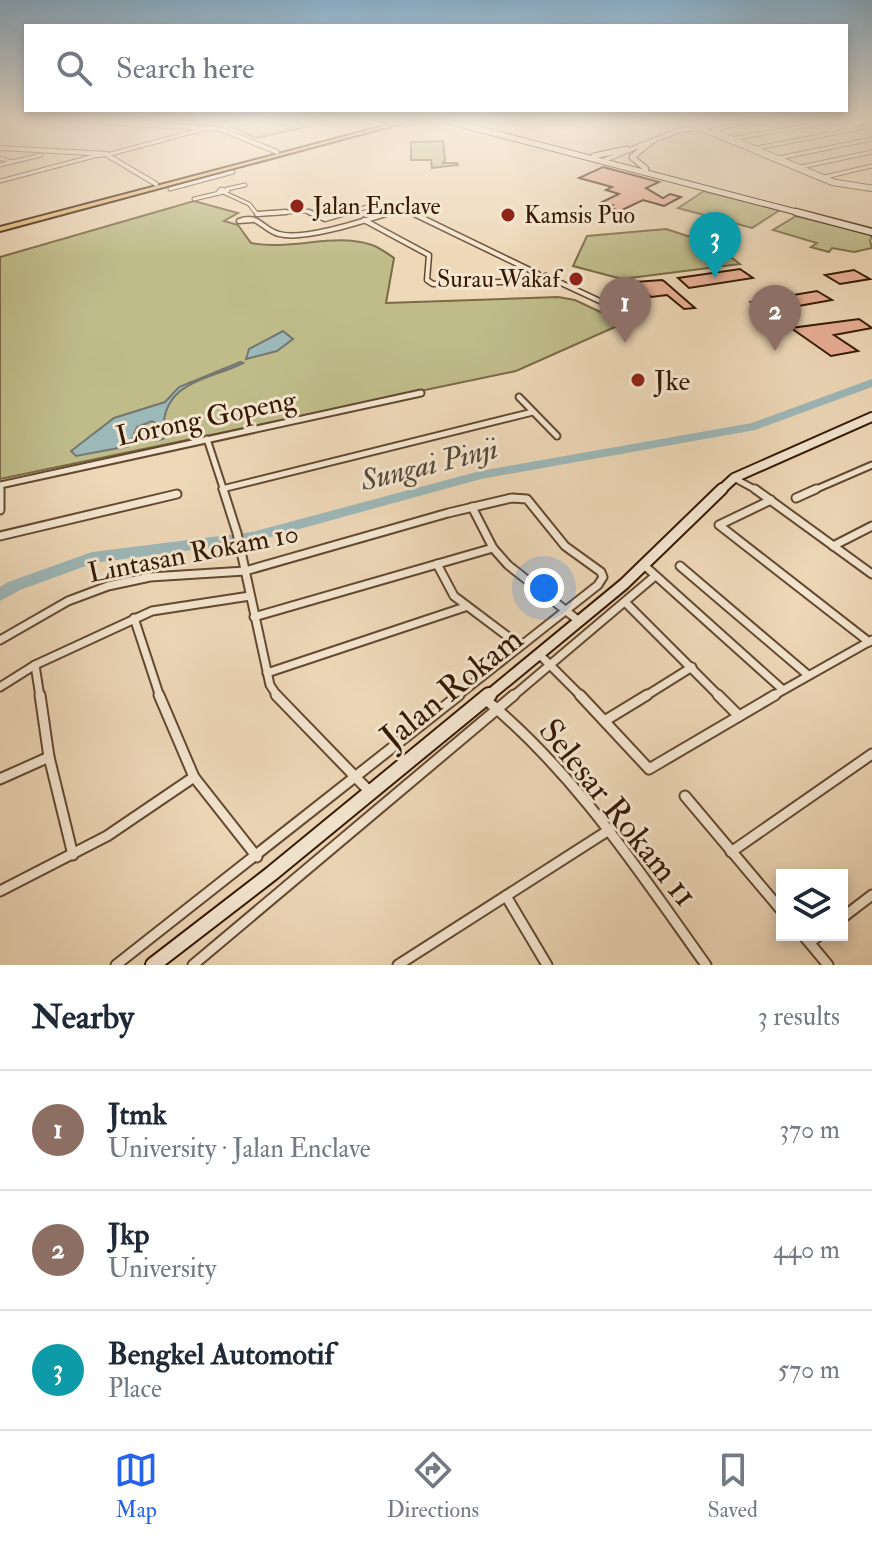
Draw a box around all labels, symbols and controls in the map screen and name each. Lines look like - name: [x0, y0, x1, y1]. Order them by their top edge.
- search box: [24, 24, 848, 112]
- icon: search: [52, 46, 96, 90]
- text: Search here: [116, 50, 255, 87]
- place label: Jalan Enclave: [312, 191, 441, 222]
- marker: Jalan Enclave: [288, 197, 306, 215]
- place label: Kamsis Puo: [524, 200, 635, 231]
- marker: Kamsis Puo: [499, 206, 517, 224]
- pin: 3: [689, 212, 741, 278]
- place label: Surau Wakaf: [437, 264, 563, 295]
- marker: Surau Wakaf: [567, 270, 585, 288]
- pin: 1: [599, 277, 651, 343]
- pin: 2: [749, 285, 801, 351]
- place label: Jke: [653, 364, 690, 399]
- marker: Jke: [629, 371, 647, 389]
- street label: Lorong Gopeng: [113, 382, 301, 455]
- water label: Sungai Pinji: [356, 430, 502, 500]
- street label: Lintasan Rokam 10: [85, 516, 301, 591]
- your location: [524, 568, 564, 608]
- street label: Jalan Rokam: [371, 618, 532, 759]
- street label: Selesar Rokam 11: [529, 710, 707, 916]
- map controls: [776, 869, 848, 941]
- button: layers: [776, 869, 848, 941]
- text: Nearby: [32, 996, 134, 1039]
- text: 3 results: [758, 1001, 840, 1033]
- text: Jtmk: [108, 1096, 167, 1133]
- text: 1: [53, 1114, 63, 1146]
- text: 370 m: [779, 1114, 840, 1146]
- text: University · Jalan Enclave: [108, 1133, 371, 1165]
- text: Jkp: [108, 1216, 150, 1253]
- text: 2: [51, 1234, 65, 1266]
- text: 440 m: [773, 1234, 840, 1266]
- text: University: [108, 1253, 216, 1285]
- text: Bengkel Automotif: [108, 1336, 334, 1373]
- text: 3: [53, 1354, 63, 1386]
- text: 570 m: [778, 1354, 840, 1386]
- text: Place: [108, 1373, 162, 1405]
- tab: Map: [114, 1448, 158, 1524]
- tab: Directions: [387, 1448, 479, 1524]
- tab: Saved: [708, 1448, 758, 1524]

